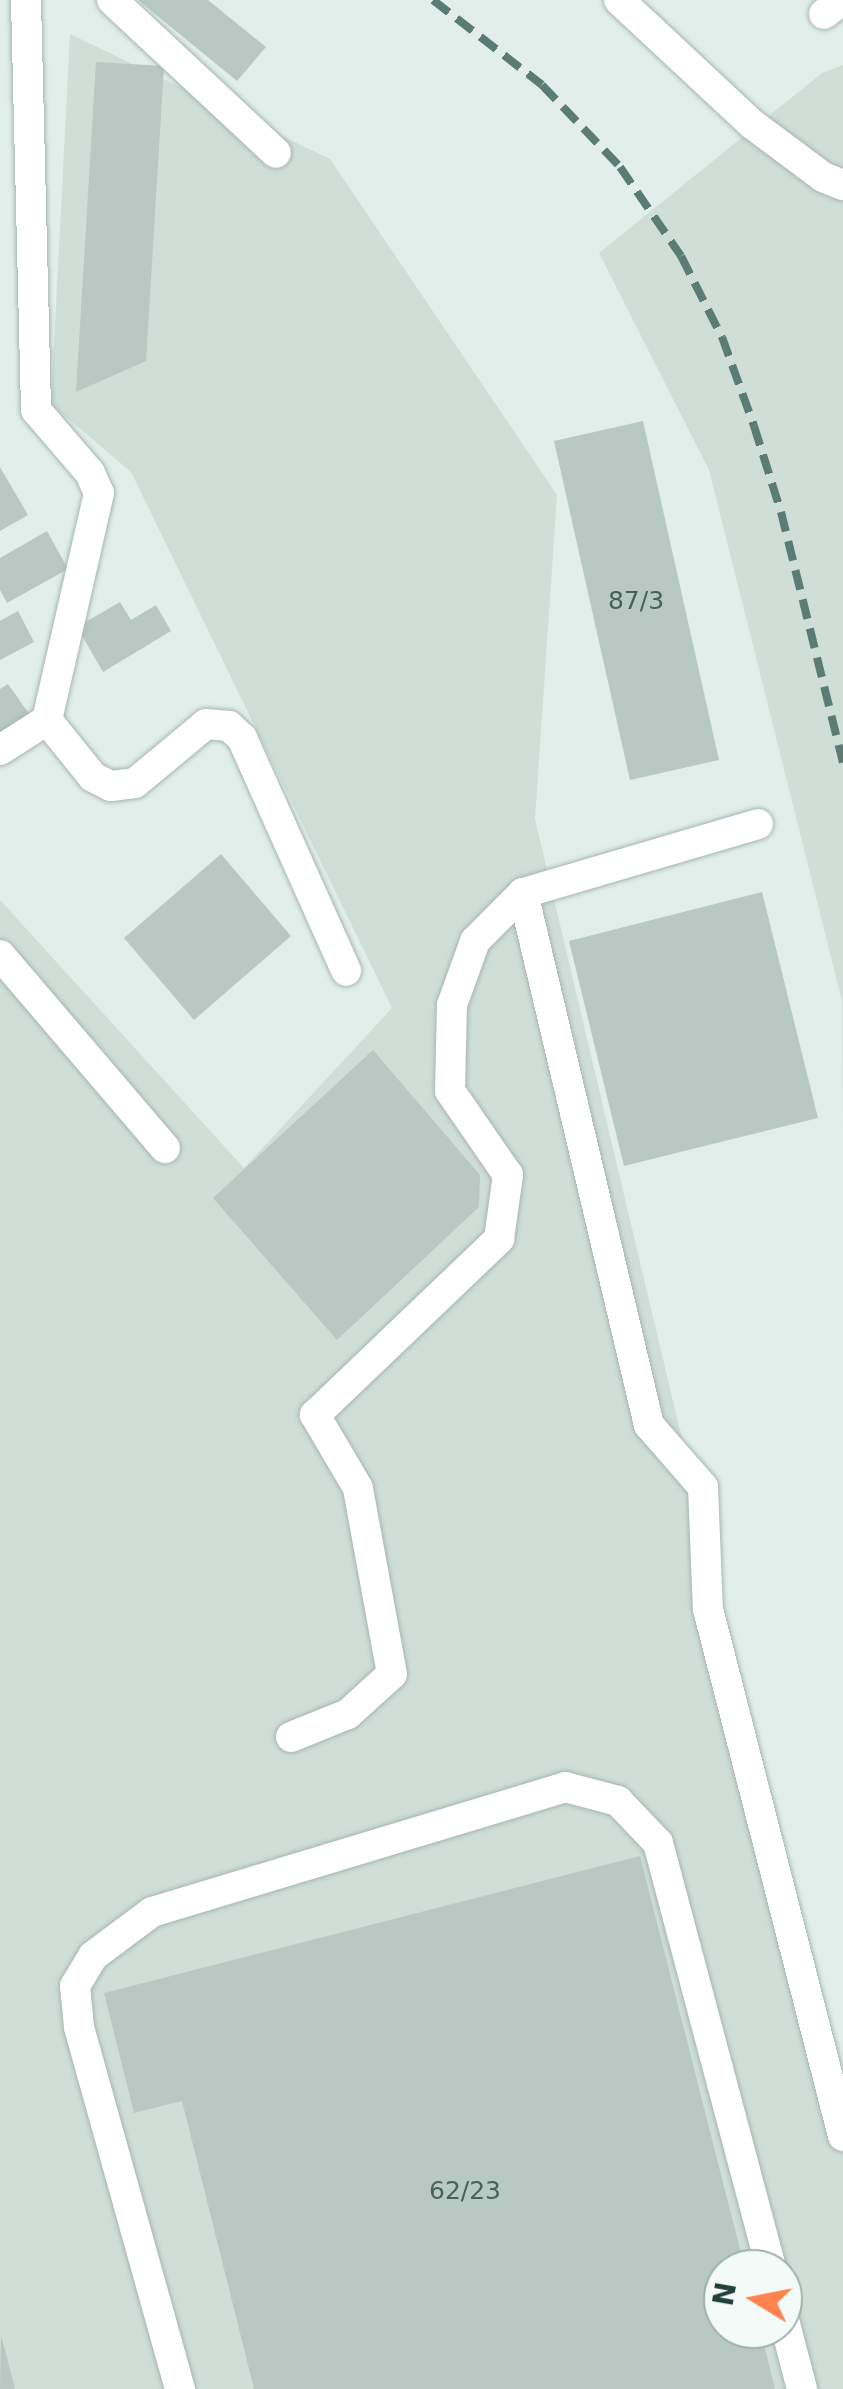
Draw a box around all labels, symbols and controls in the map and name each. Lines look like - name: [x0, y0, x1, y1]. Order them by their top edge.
- house number: 87/3: [608, 586, 664, 616]
- house number: 62/23: [429, 2176, 501, 2206]
- north arrow: [703, 2249, 803, 2349]
- text: N: [707, 2280, 743, 2308]

